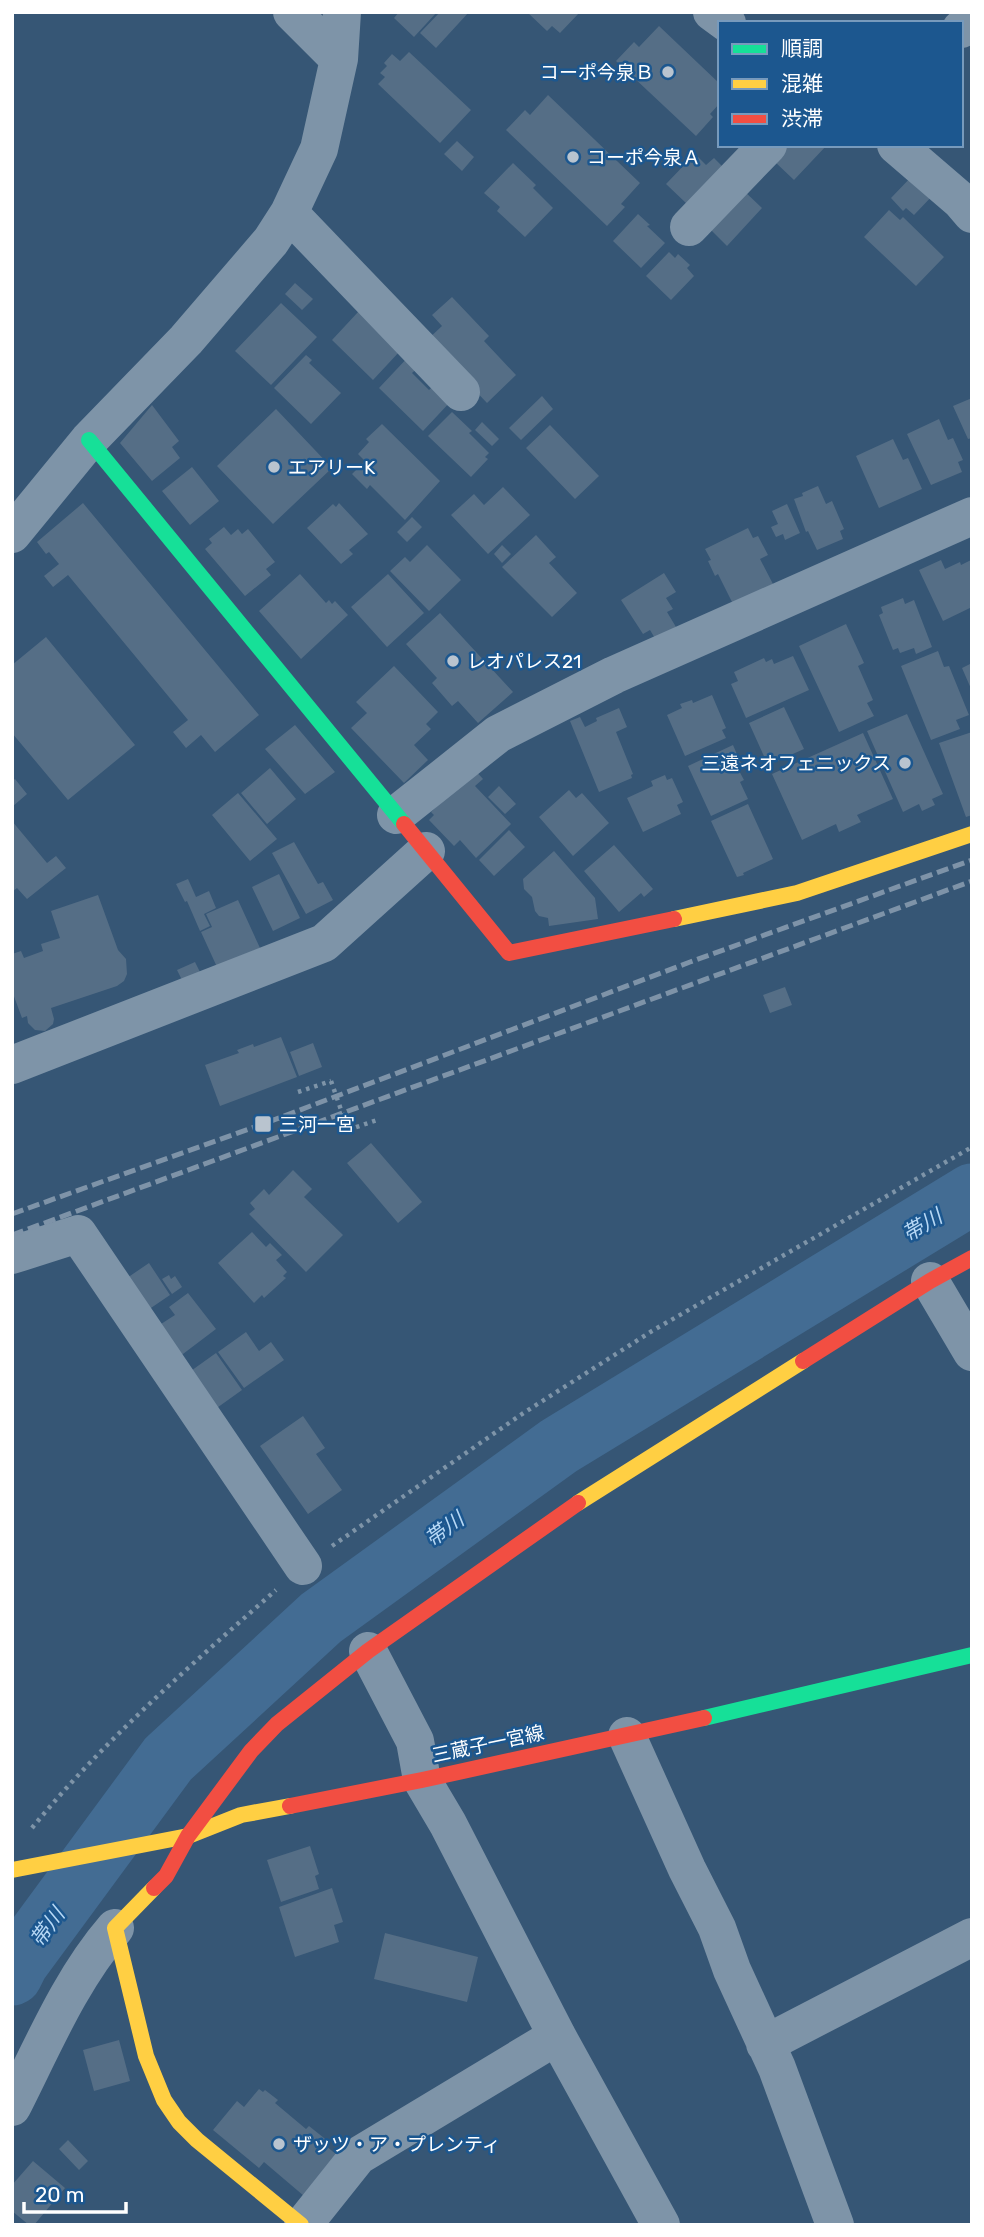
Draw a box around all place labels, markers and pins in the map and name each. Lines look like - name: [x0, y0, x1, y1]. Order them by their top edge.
- place label: コーポ今泉Ｂ: [540, 61, 654, 84]
- marker: コーポ今泉Ｂ: [660, 64, 676, 80]
- place label: コーポ今泉Ａ: [587, 146, 701, 169]
- marker: コーポ今泉Ａ: [565, 149, 581, 165]
- place label: エアリーK: [288, 456, 376, 479]
- marker: エアリーK: [266, 459, 282, 475]
- place label: レオパレス21: [467, 650, 581, 673]
- marker: レオパレス21: [445, 653, 461, 669]
- place label: 三遠ネオフェニックス: [702, 752, 891, 775]
- marker: 三遠ネオフェニックス: [897, 755, 913, 771]
- place label: 三河一宮: [279, 1113, 355, 1136]
- marker: 三河一宮: [253, 1114, 273, 1134]
- place label: ザッツ・ア・プレンティ: [293, 2133, 501, 2156]
- marker: ザッツ・ア・プレンティ: [271, 2136, 287, 2152]

